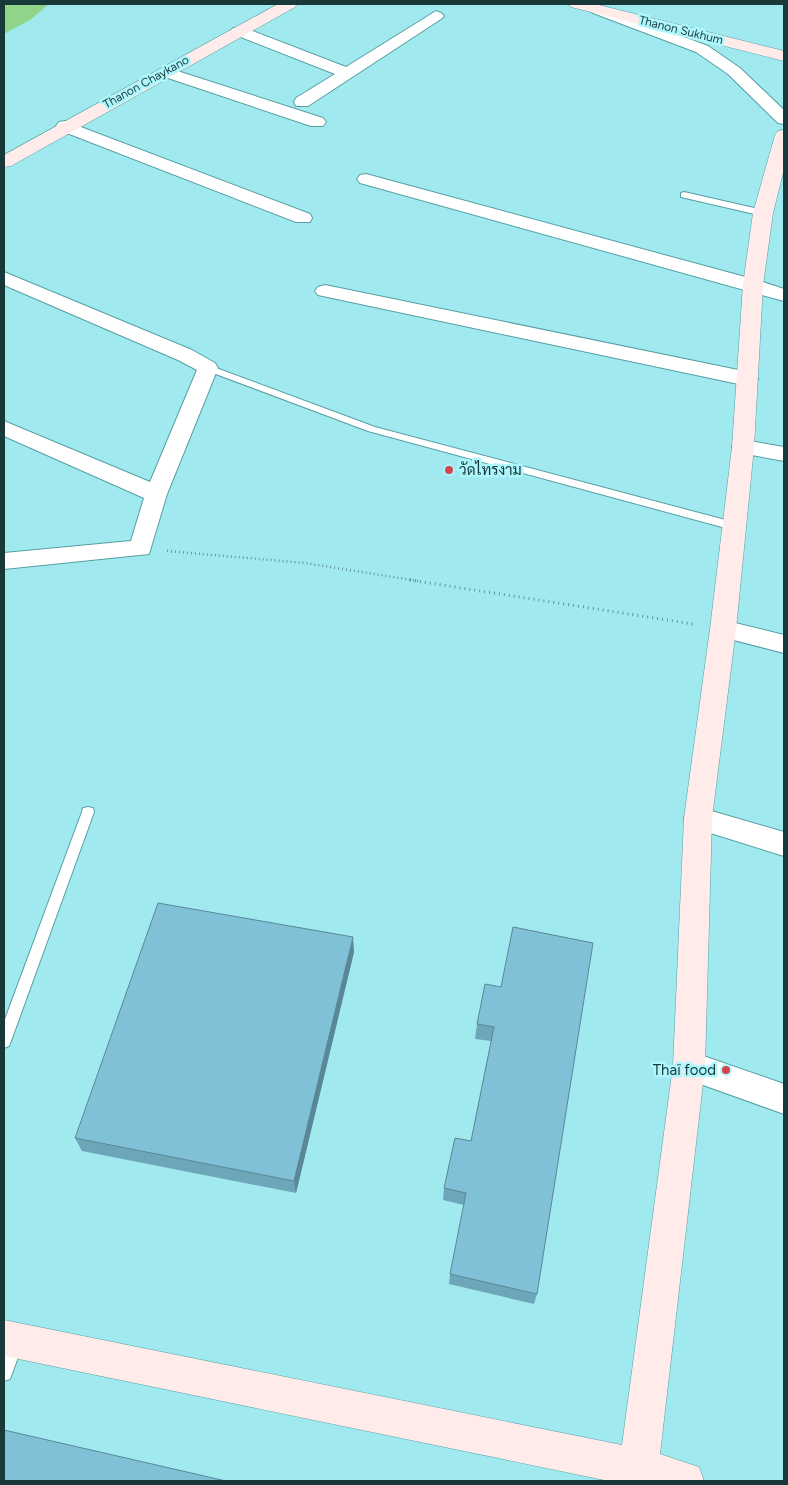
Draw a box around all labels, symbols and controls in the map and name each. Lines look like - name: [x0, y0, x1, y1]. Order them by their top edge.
- street label: Thanon Sukhum: [637, 13, 725, 47]
- street label: Thanon Chaykano: [101, 53, 191, 111]
- place label: วัดไทรงาม: [459, 460, 522, 479]
- marker: วัดไทรงาม: [443, 464, 455, 476]
- place label: Thaï food: [653, 1061, 716, 1079]
- marker: Thaï food: [720, 1064, 732, 1076]

